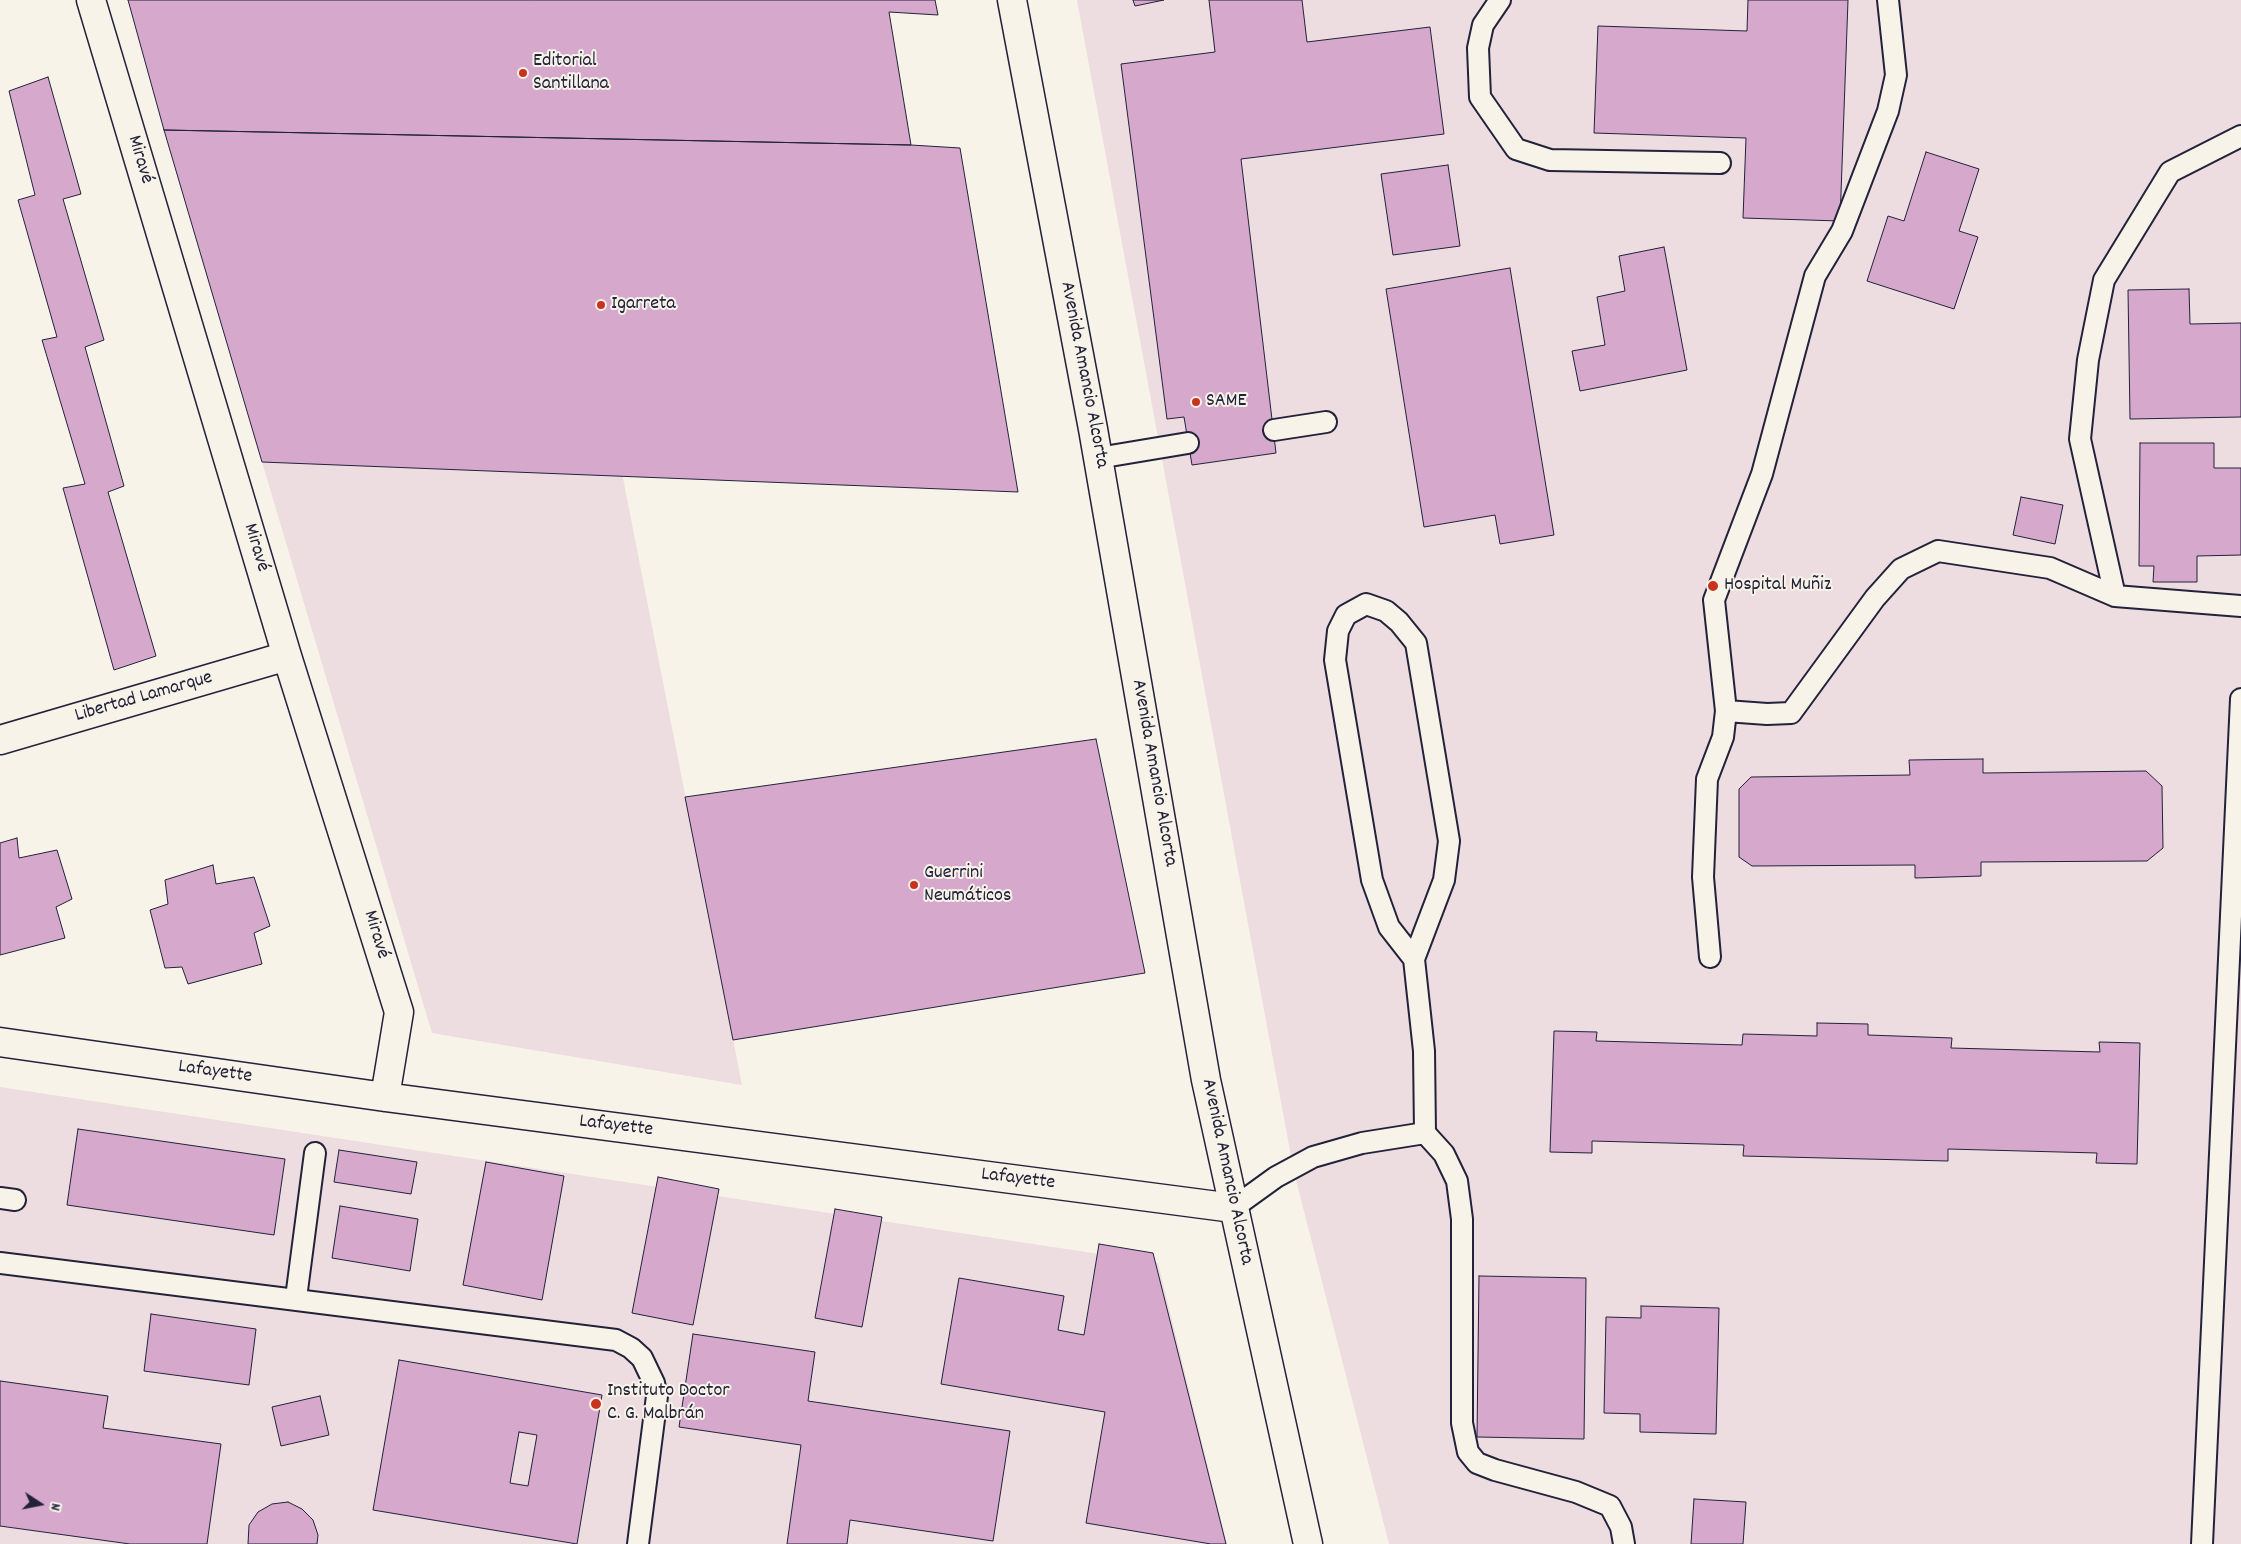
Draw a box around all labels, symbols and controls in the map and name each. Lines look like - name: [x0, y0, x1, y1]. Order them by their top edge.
- place label: Editorial Santillana: [533, 50, 609, 97]
- marker: Editorial Santillana: [517, 67, 529, 79]
- street label: Miravé: [120, 133, 158, 187]
- street label: Avenida Amancio Alcorta: [1053, 280, 1113, 470]
- place label: Igarreta: [611, 293, 676, 317]
- marker: Igarreta: [595, 299, 607, 311]
- place label: SAME: [1206, 390, 1247, 414]
- marker: SAME: [1190, 396, 1202, 408]
- street label: Miravé: [236, 521, 274, 575]
- place label: Hospital Muñiz: [1724, 574, 1831, 598]
- marker: Hospital Muñiz: [1706, 579, 1720, 593]
- street label: Libertad Lamarque: [73, 667, 215, 729]
- street label: Avenida Amancio Alcorta: [1125, 678, 1181, 868]
- place label: Guerrini Neumáticos: [924, 862, 1011, 909]
- marker: Guerrini Neumáticos: [908, 879, 920, 891]
- street label: Miravé: [356, 908, 394, 962]
- street label: Lafayette: [176, 1056, 254, 1090]
- street label: Avenida Amancio Alcorta: [1195, 1077, 1257, 1267]
- street label: Lafayette: [578, 1111, 654, 1143]
- street label: Lafayette: [980, 1164, 1056, 1196]
- place label: Instituto Doctor C. G. Malbrán: [607, 1380, 730, 1427]
- marker: Instituto Doctor C. G. Malbrán: [589, 1397, 603, 1411]
- north arrow: [15, 1479, 65, 1529]
- text: N: [44, 1502, 65, 1512]

